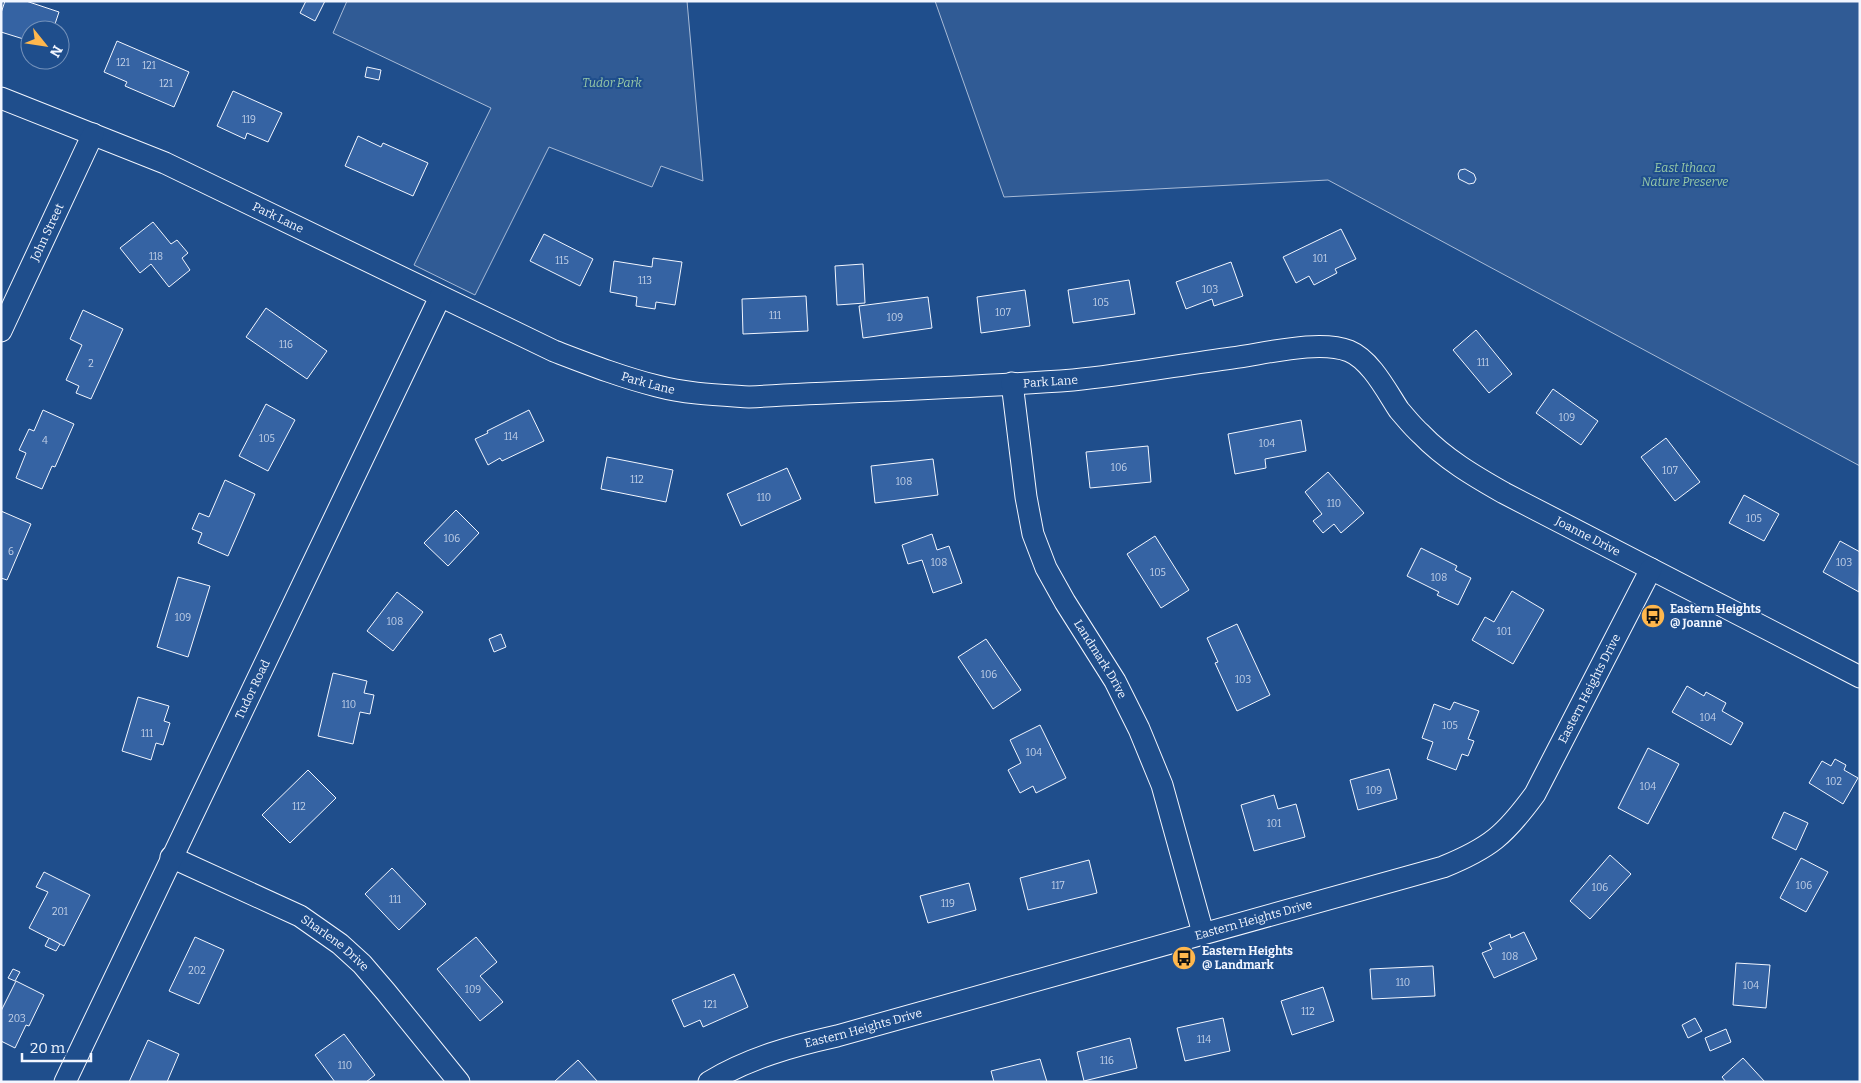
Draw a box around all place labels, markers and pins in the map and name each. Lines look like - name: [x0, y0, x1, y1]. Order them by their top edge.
- place label: Eastern Heights @ Joanne: [1670, 602, 1761, 630]
- bus stop icon: Eastern Heights @ Joanne: [1640, 603, 1666, 629]
- place label: Eastern Heights @ Landmark: [1202, 944, 1293, 972]
- bus stop icon: Eastern Heights @ Landmark: [1171, 945, 1197, 971]

